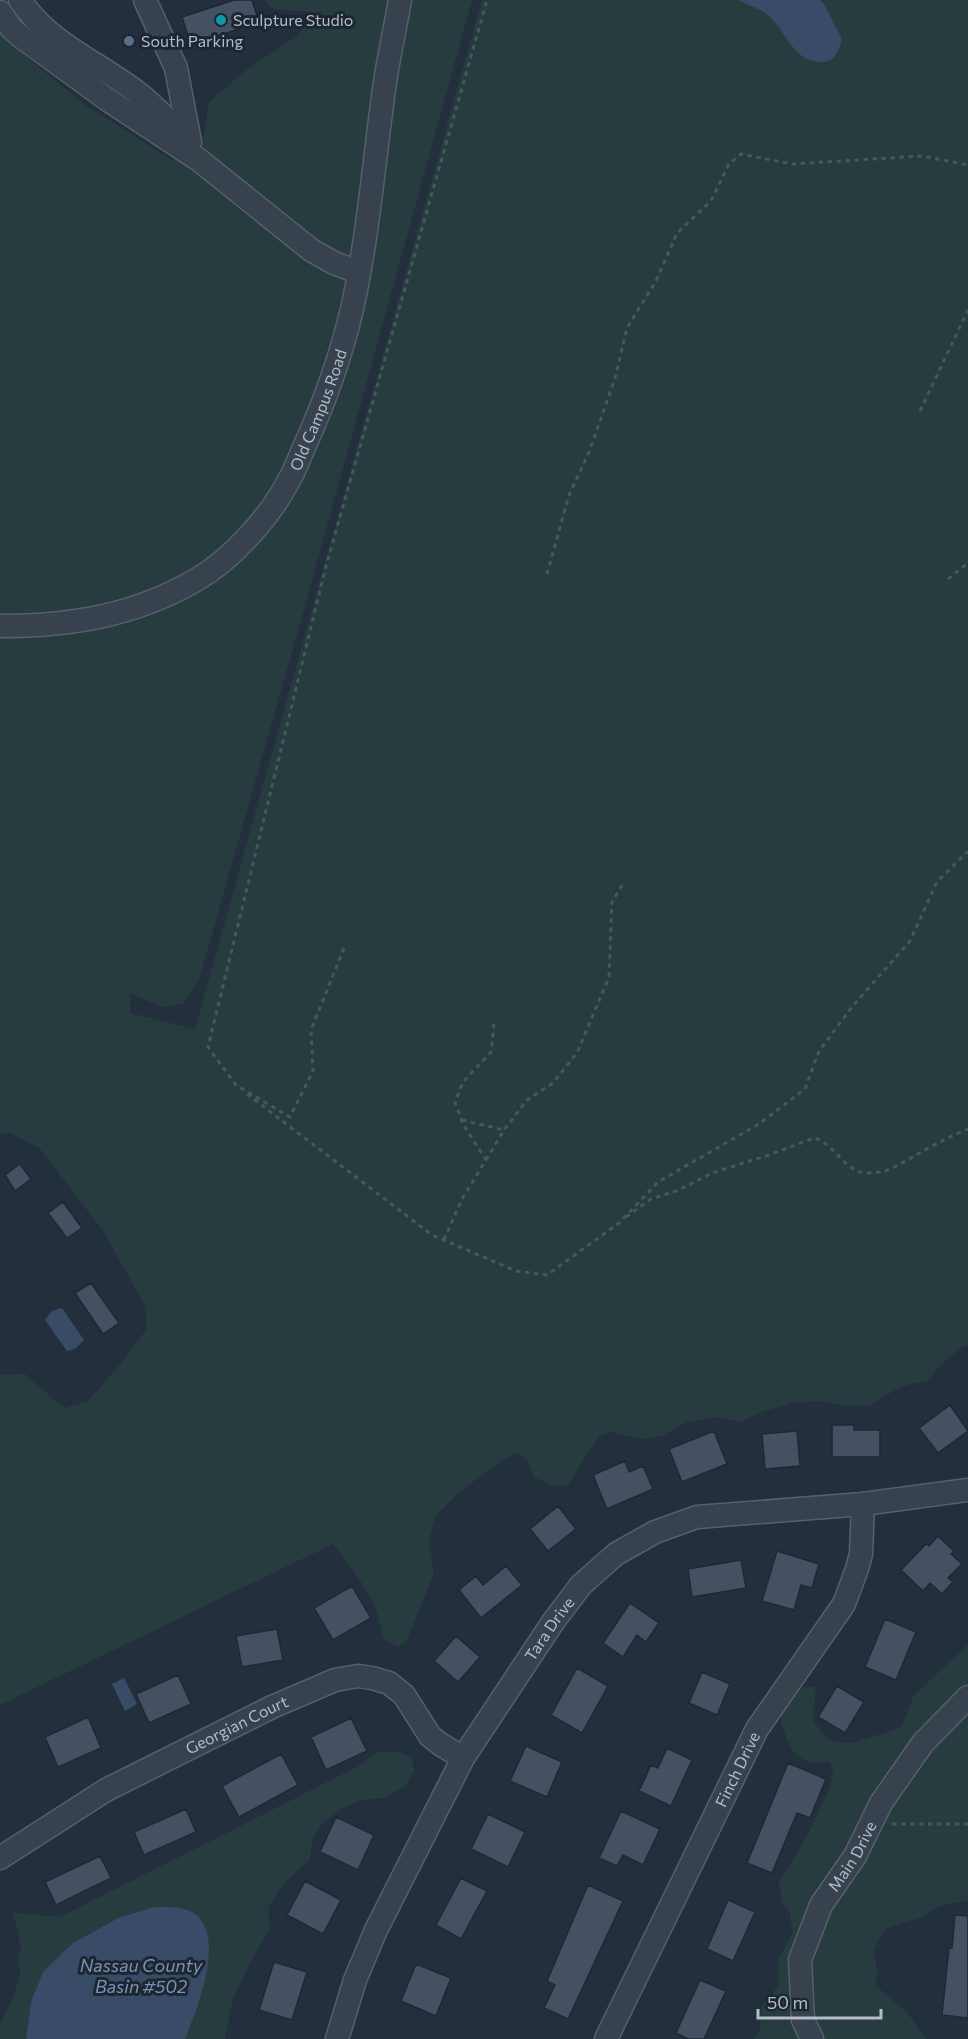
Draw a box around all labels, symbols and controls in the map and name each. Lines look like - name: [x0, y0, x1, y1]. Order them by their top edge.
- place label: Sculpture Studio: [233, 10, 353, 29]
- marker: Sculpture Studio: [214, 13, 228, 27]
- place label: South Parking: [141, 31, 243, 50]
- marker: South Parking: [122, 34, 136, 48]
- street label: Old Campus Road: [285, 347, 350, 473]
- street label: Tara Drive: [520, 1593, 578, 1664]
- street label: Georgian Court: [182, 1691, 291, 1758]
- street label: Finch Drive: [711, 1728, 763, 1810]
- street label: Main Drive: [823, 1818, 880, 1895]
- water label: Nassau County Basin #502: [80, 1954, 203, 1997]
- scale bar: [758, 1982, 881, 2020]
- text: 50 m: [767, 1991, 808, 2013]

